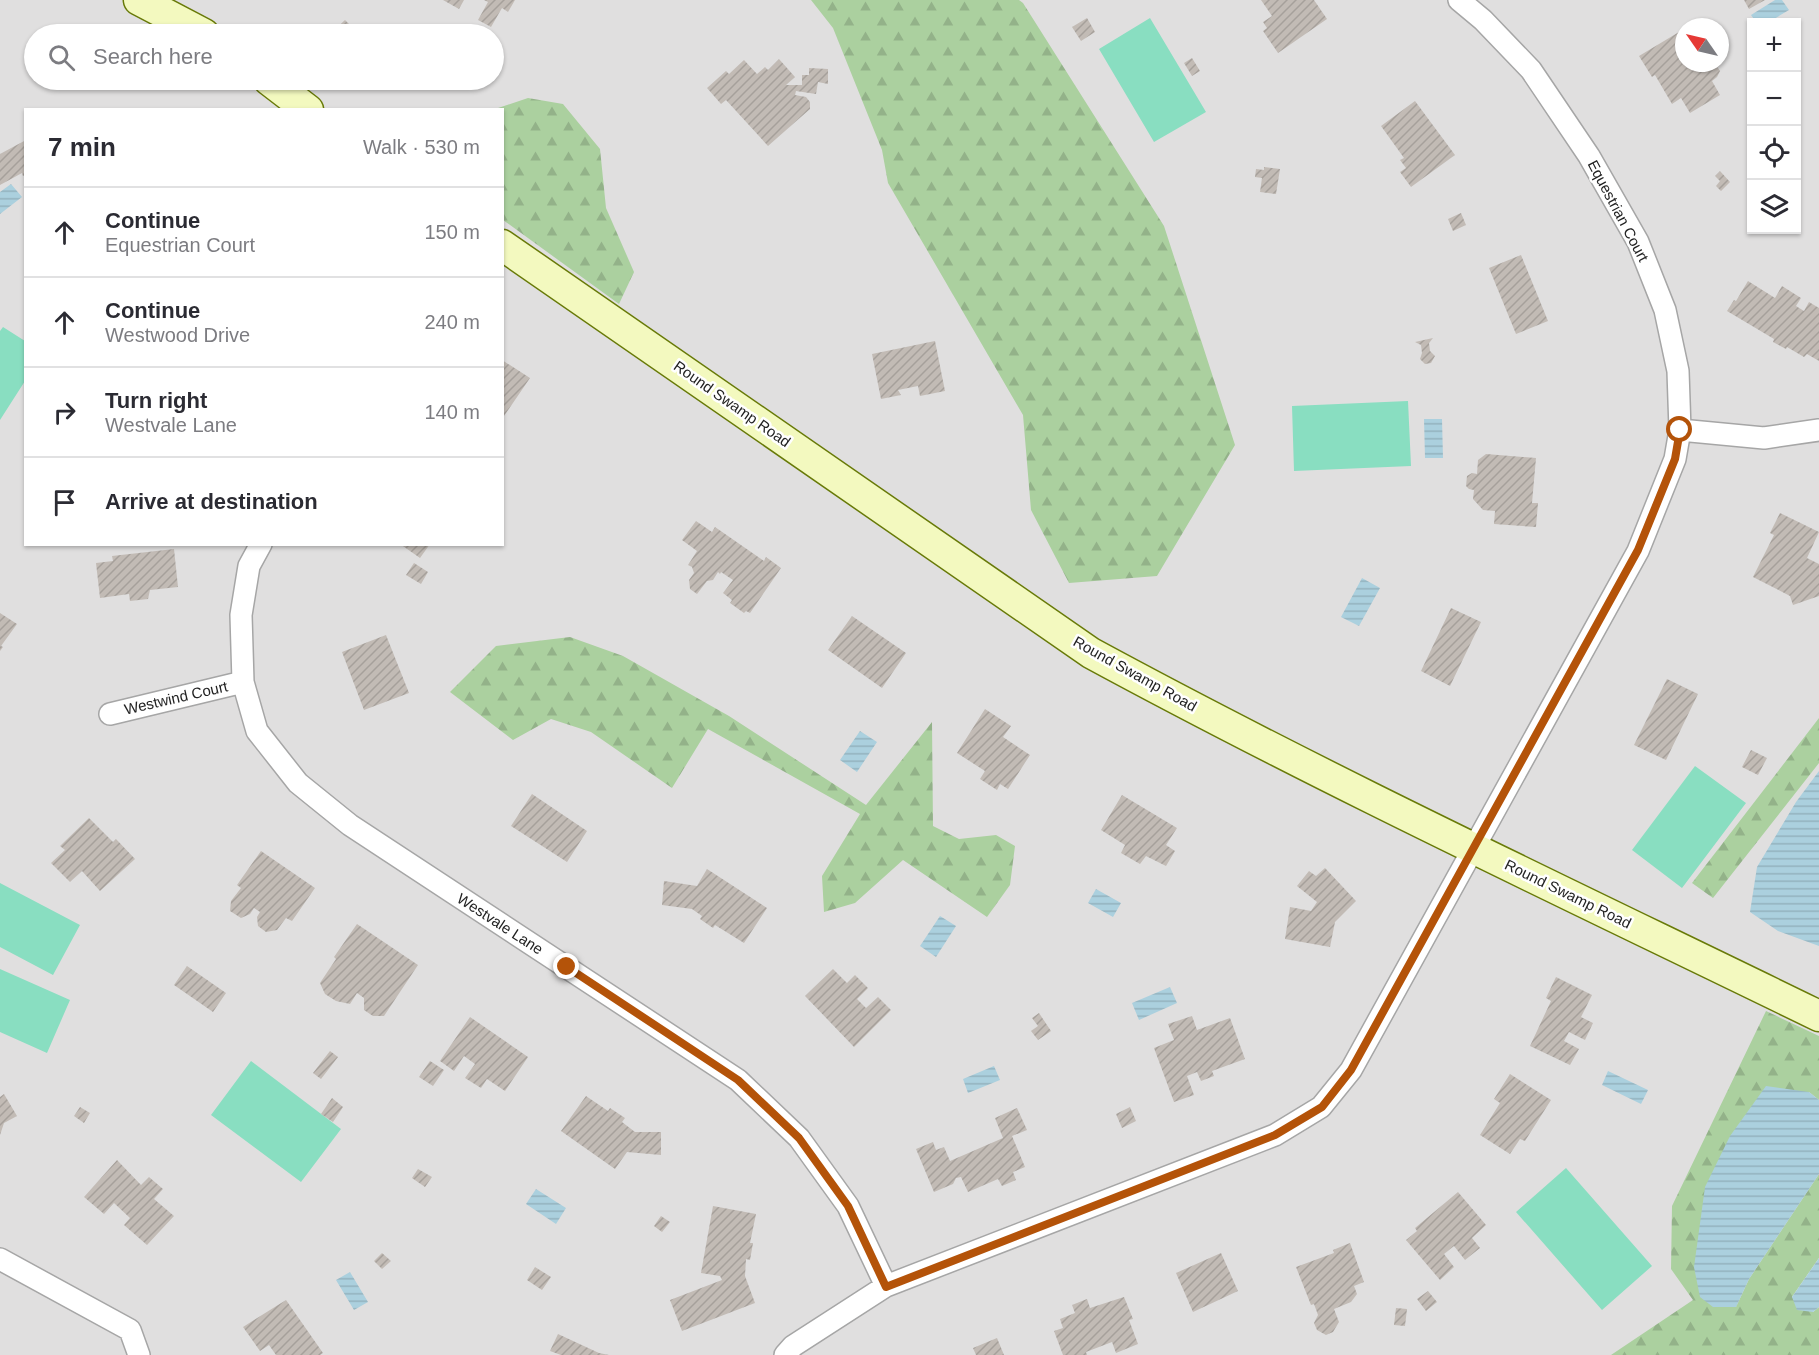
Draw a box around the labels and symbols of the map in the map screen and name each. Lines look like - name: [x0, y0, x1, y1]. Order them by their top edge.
- north arrow: [1675, 18, 1729, 72]
- street label: Equestrian Court: [1585, 157, 1653, 265]
- street label: Round Swamp Road: [671, 357, 794, 450]
- route start: [1666, 416, 1692, 442]
- street label: Round Swamp Road: [1071, 633, 1200, 715]
- street label: Westwind Court: [123, 677, 230, 718]
- street label: Round Swamp Road: [1502, 856, 1634, 932]
- street label: Westvale Lane: [454, 890, 546, 958]
- route end: [553, 953, 579, 979]

